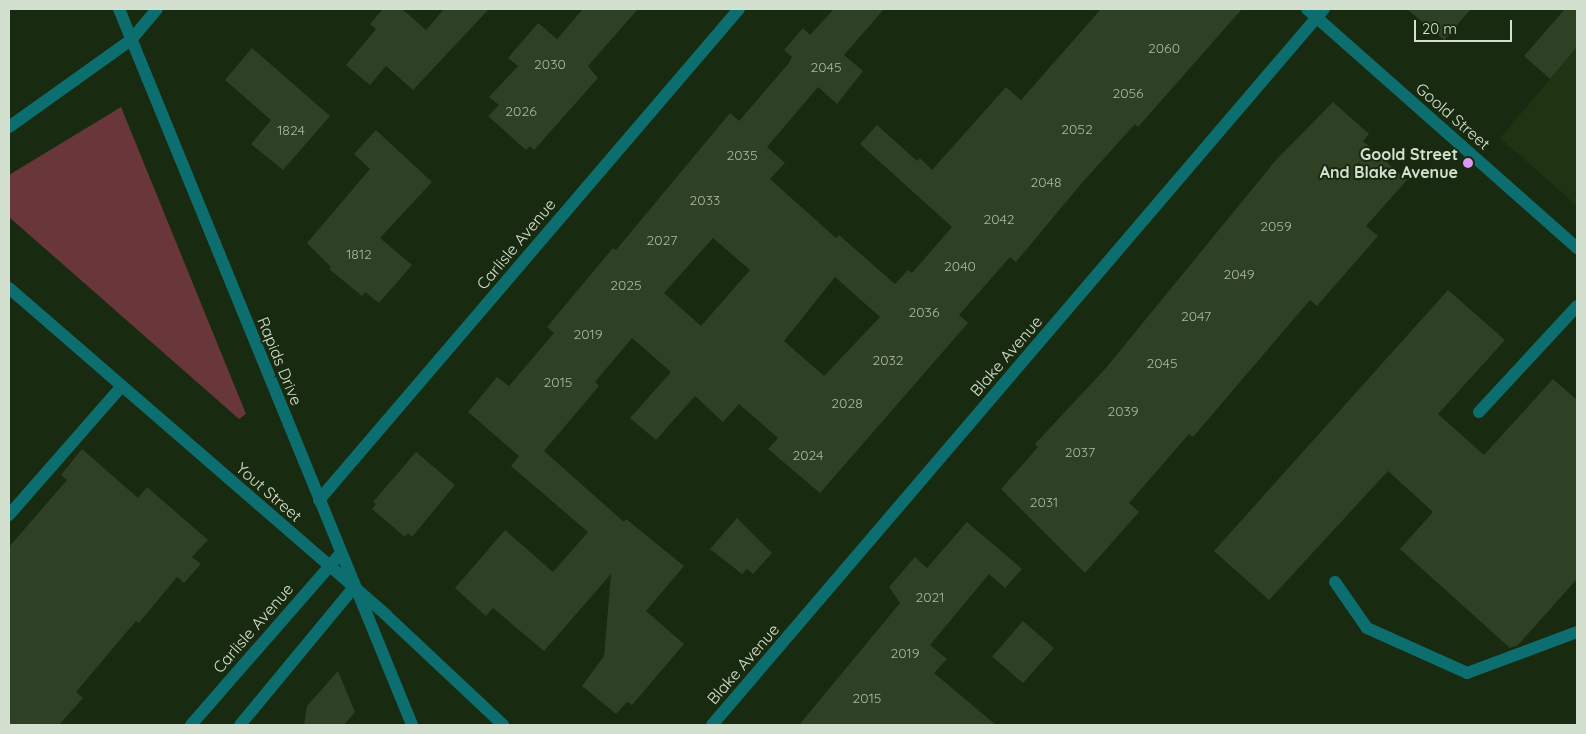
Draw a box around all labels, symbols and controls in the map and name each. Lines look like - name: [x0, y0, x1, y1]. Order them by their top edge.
- scale bar: [1416, 10, 1514, 42]
- text: 20 m: [1422, 19, 1457, 38]
- house number: 2060: [1148, 40, 1180, 56]
- house number: 2030: [534, 56, 566, 72]
- house number: 2045: [810, 59, 842, 75]
- street label: Goold Street: [1412, 79, 1494, 153]
- house number: 2056: [1112, 85, 1144, 101]
- house number: 2026: [505, 103, 537, 119]
- house number: 2052: [1061, 121, 1093, 137]
- house number: 1824: [277, 122, 305, 138]
- place label: Goold Street And Blake Avenue: [1320, 144, 1458, 182]
- house number: 2035: [726, 147, 758, 163]
- marker: Goold Street And Blake Avenue: [1462, 157, 1474, 169]
- house number: 2048: [1030, 174, 1062, 190]
- house number: 2033: [690, 192, 720, 208]
- street label: Carlisle Avenue: [472, 195, 560, 293]
- house number: 2042: [983, 211, 1015, 227]
- house number: 2059: [1260, 218, 1292, 234]
- house number: 2027: [647, 232, 677, 248]
- house number: 1812: [346, 246, 372, 262]
- house number: 2040: [944, 258, 976, 274]
- house number: 2049: [1224, 266, 1254, 282]
- house number: 2025: [610, 277, 642, 293]
- house number: 2036: [909, 304, 939, 320]
- house number: 2047: [1181, 308, 1211, 324]
- street label: Blake Avenue: [966, 312, 1046, 400]
- street label: Rapids Drive: [254, 314, 306, 408]
- house number: 2019: [573, 326, 603, 342]
- house number: 2032: [872, 352, 904, 368]
- house number: 2045: [1146, 355, 1178, 371]
- house number: 2015: [544, 374, 572, 390]
- house number: 2028: [831, 395, 863, 411]
- house number: 2039: [1107, 403, 1139, 419]
- house number: 2037: [1065, 444, 1095, 460]
- house number: 2024: [792, 447, 824, 463]
- street label: Yout Street: [232, 458, 306, 526]
- house number: 2031: [1030, 494, 1058, 510]
- street label: Carlisle Avenue: [209, 579, 297, 677]
- house number: 2021: [915, 589, 945, 605]
- street label: Blake Avenue: [703, 620, 783, 708]
- house number: 2019: [890, 645, 920, 661]
- house number: 2015: [853, 690, 881, 706]

